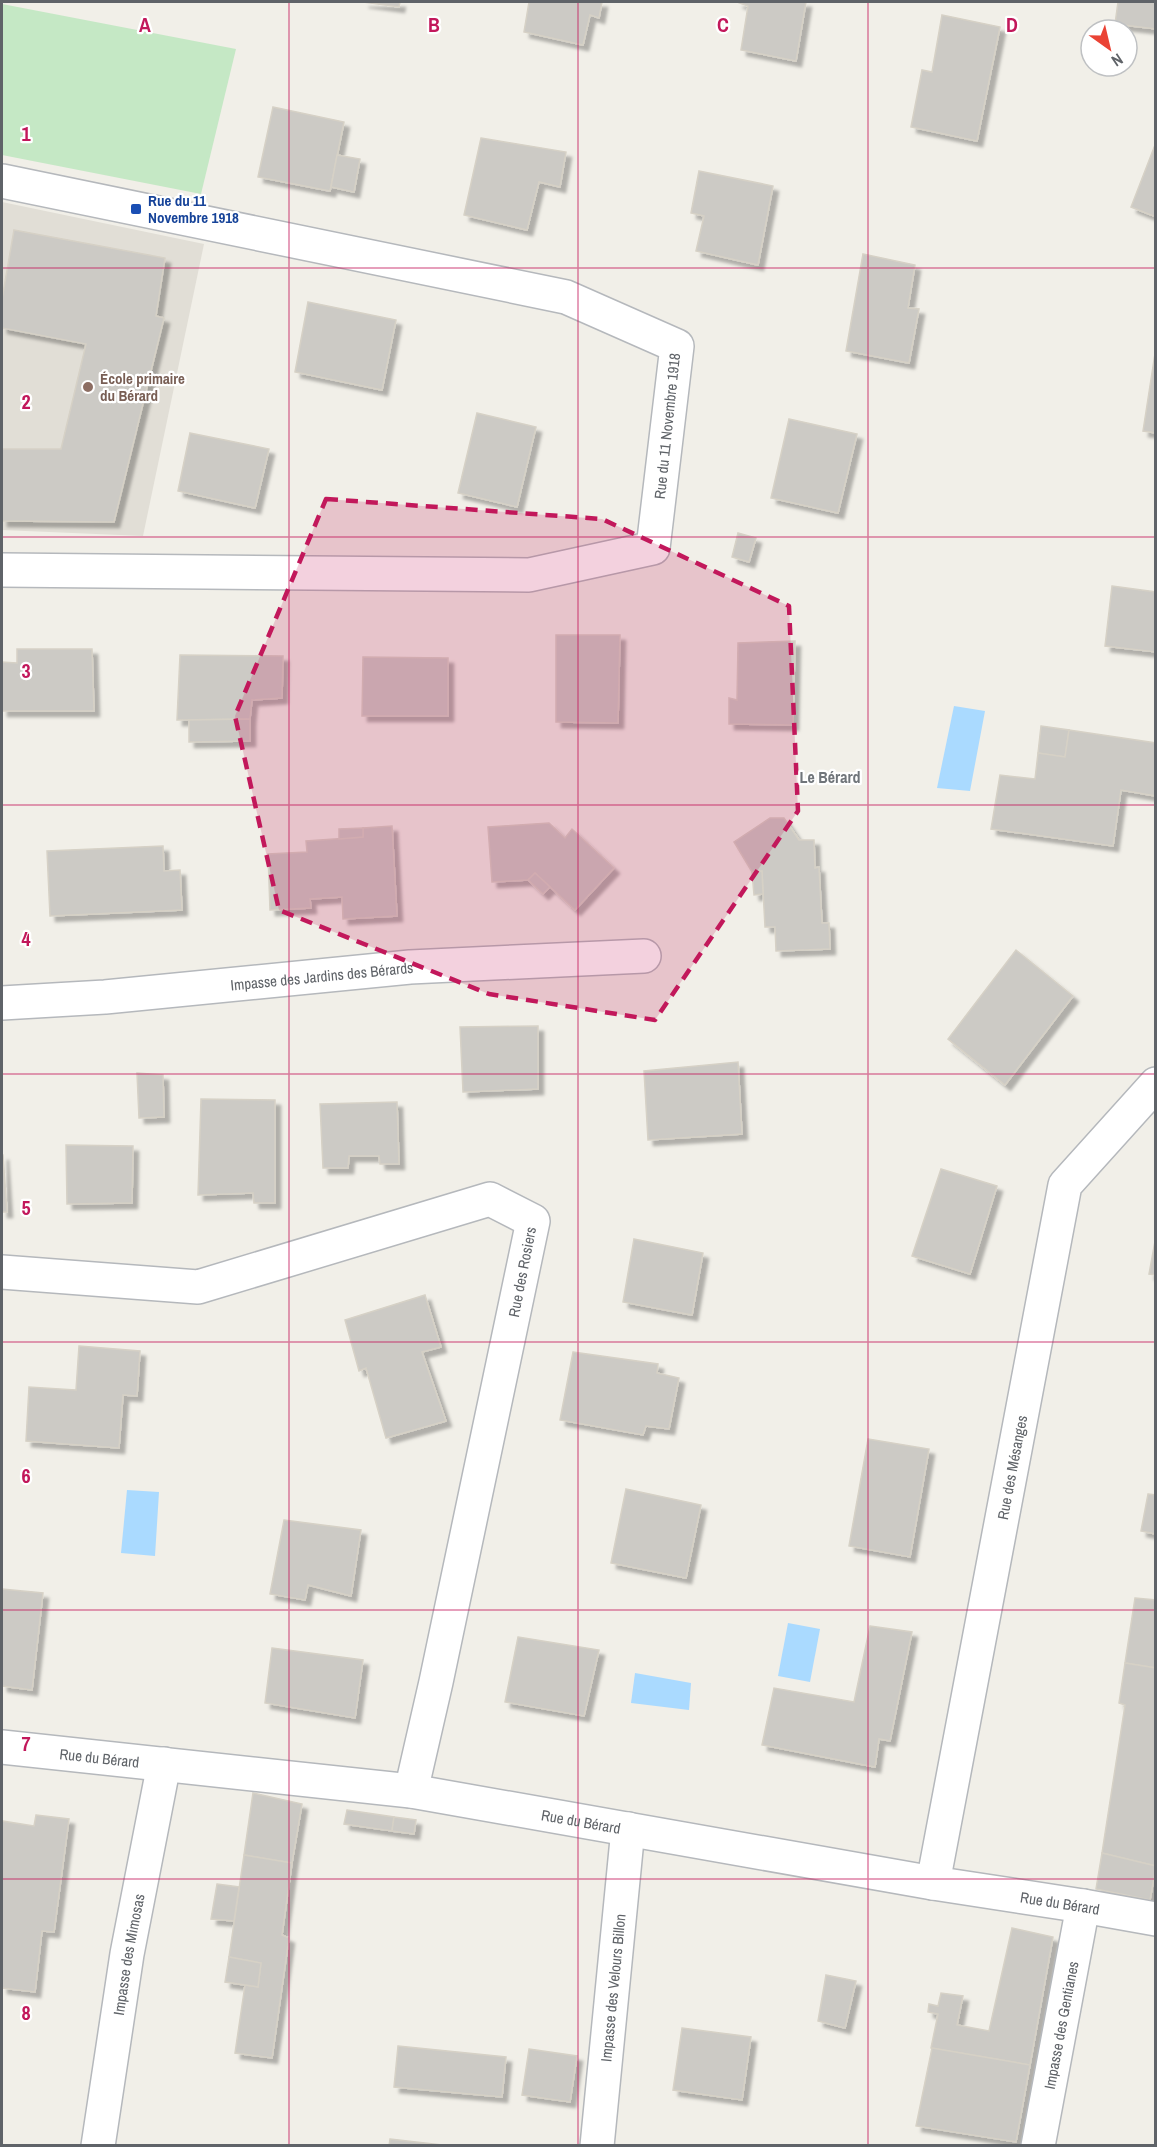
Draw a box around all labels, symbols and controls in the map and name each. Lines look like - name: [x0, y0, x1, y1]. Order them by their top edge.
- text: A: [139, 11, 151, 38]
- text: B: [428, 11, 440, 38]
- text: C: [717, 11, 729, 38]
- text: D: [1006, 11, 1018, 38]
- north arrow: [1079, 18, 1139, 78]
- text: N: [1107, 49, 1127, 72]
- text: 1: [21, 120, 31, 147]
- place label: Rue du 11 Novembre 1918: [148, 190, 239, 228]
- marker: Rue du 11 Novembre 1918: [129, 202, 143, 216]
- street label: Rue du 11 Novembre 1918: [649, 352, 685, 500]
- place label: École primaire du Bérard: [100, 368, 185, 406]
- marker: École primaire du Bérard: [81, 380, 95, 394]
- text: 2: [21, 388, 31, 415]
- text: 3: [21, 657, 31, 684]
- district label: Le Bérard: [799, 766, 861, 788]
- text: 4: [21, 925, 31, 952]
- street label: Impasse des Jardins des Bérards: [229, 956, 414, 995]
- text: 5: [21, 1194, 31, 1221]
- street label: Rue des Rosiers: [503, 1225, 541, 1319]
- street label: Rue des Mésanges: [991, 1413, 1032, 1521]
- text: 6: [21, 1462, 31, 1489]
- text: 7: [21, 1730, 31, 1757]
- street label: Rue du Bérard: [59, 1743, 140, 1772]
- street label: Rue du Bérard: [540, 1804, 622, 1838]
- street label: Rue du Bérard: [1019, 1886, 1101, 1919]
- street label: Impasse des Mimosas: [107, 1892, 149, 2017]
- street label: Impasse des Velours Billon: [595, 1913, 630, 2063]
- street label: Impasse des Gentianes: [1038, 1959, 1083, 2091]
- text: 8: [21, 1999, 31, 2026]

